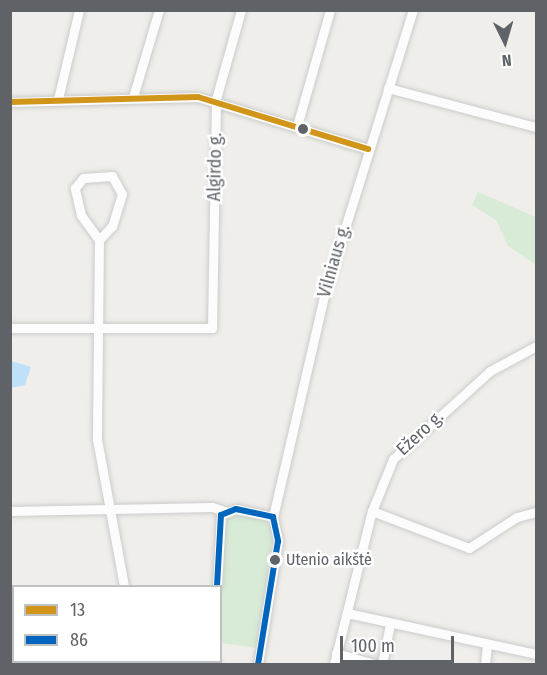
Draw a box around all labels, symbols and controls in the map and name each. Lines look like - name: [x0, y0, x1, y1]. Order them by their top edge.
- north arrow: [475, 12, 535, 72]
- text: N: [501, 51, 512, 70]
- unlabelled marker: [297, 123, 309, 135]
- street label: Algirdo g.: [204, 133, 226, 201]
- street label: Vilniaus g.: [313, 222, 355, 300]
- street label: Ežero g.: [392, 406, 448, 460]
- place label: Utenio aikštė: [286, 550, 372, 570]
- marker: Utenio aikštė: [269, 554, 281, 566]
- legend: [12, 585, 222, 663]
- text: 13: [70, 599, 85, 621]
- scale bar: [343, 624, 457, 662]
- text: 86: [70, 629, 88, 651]
- text: 100 m: [351, 635, 395, 657]

